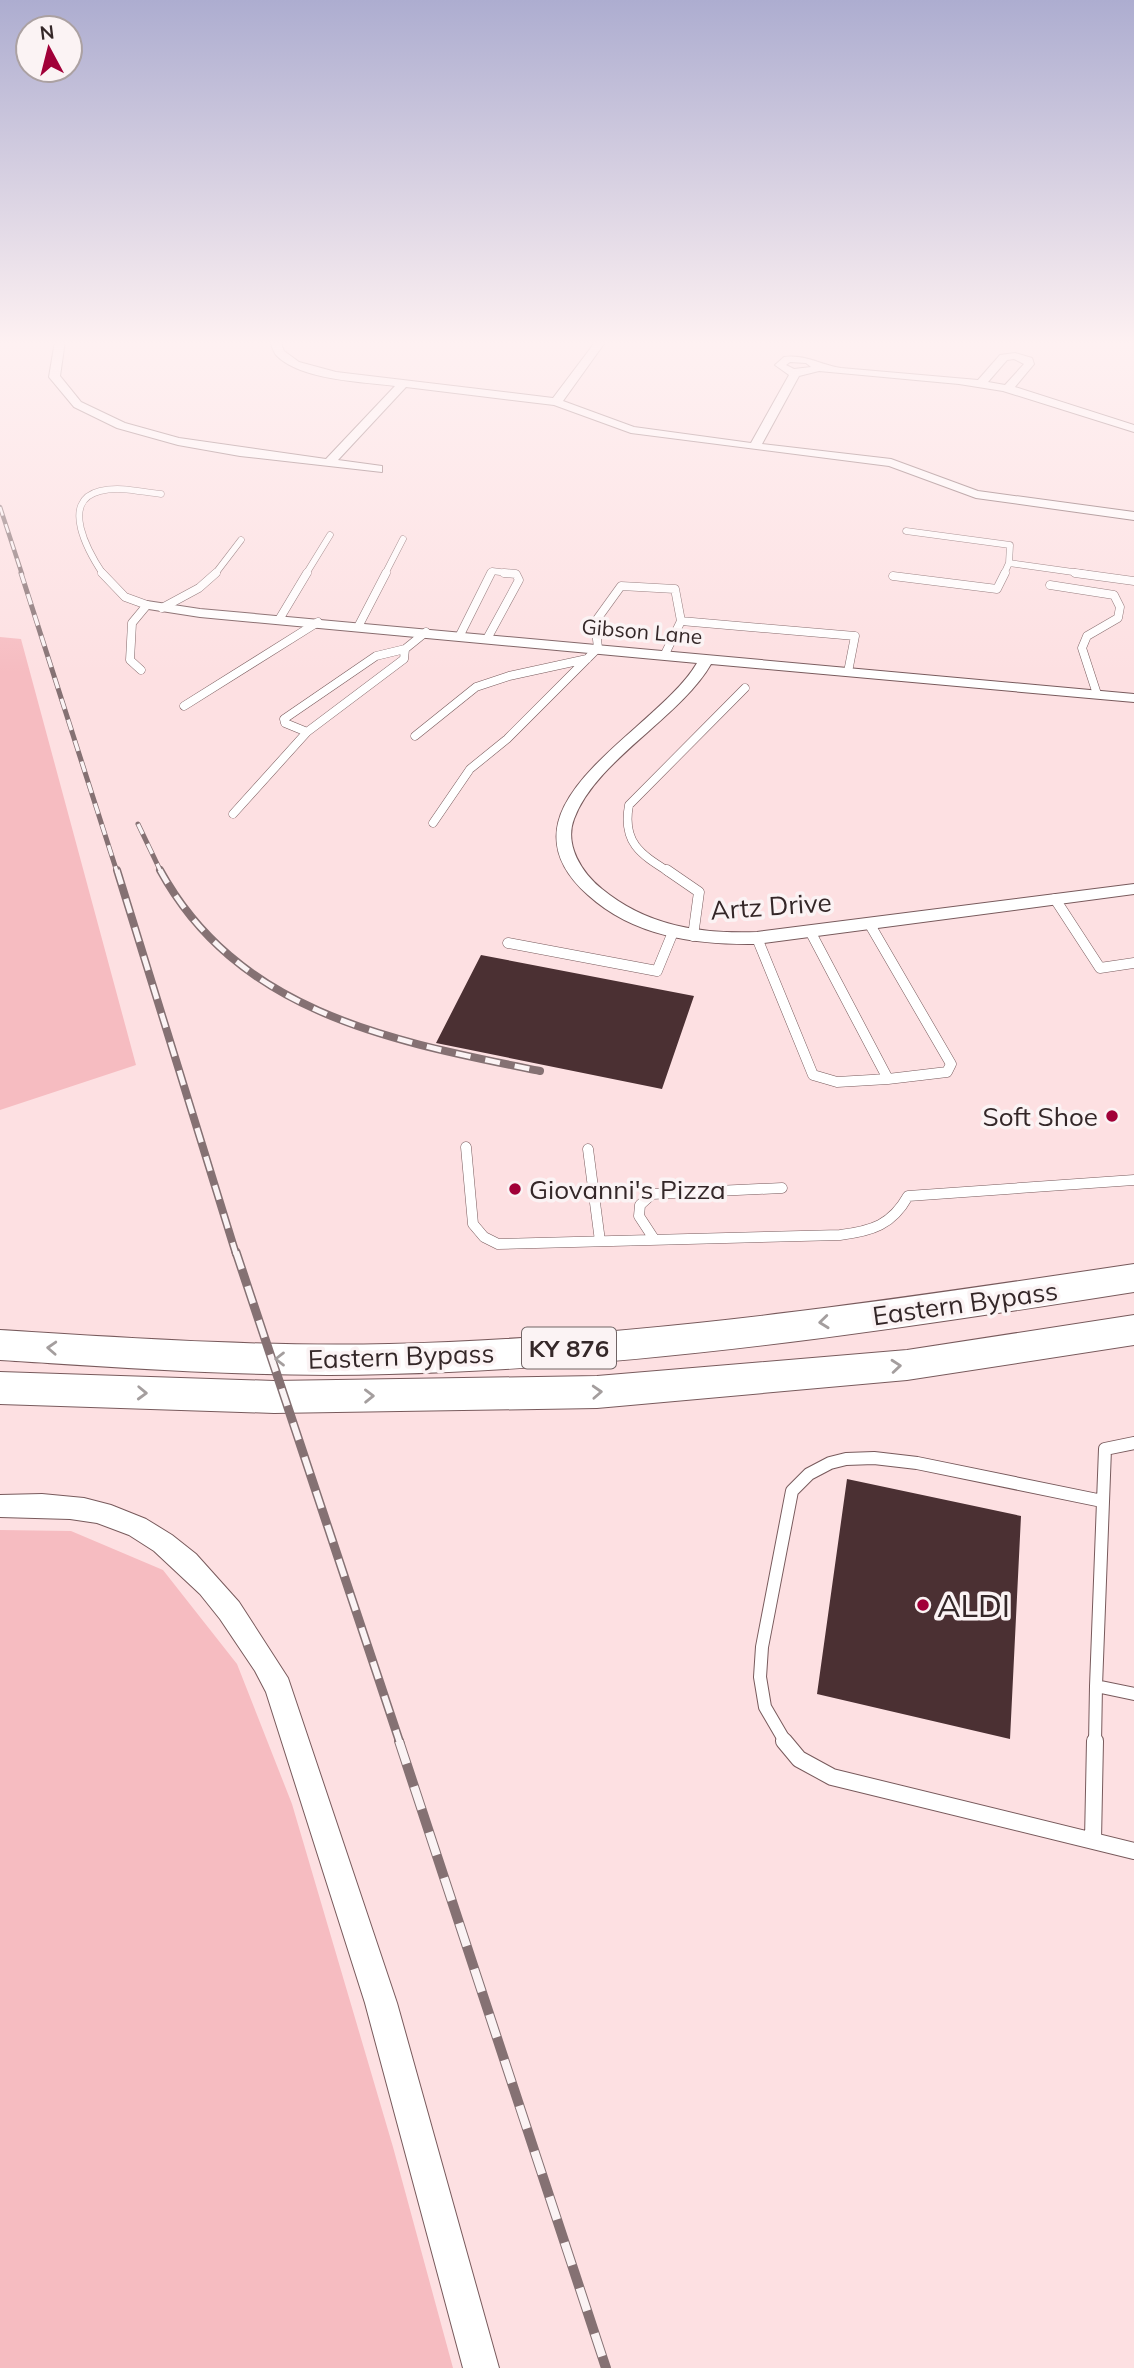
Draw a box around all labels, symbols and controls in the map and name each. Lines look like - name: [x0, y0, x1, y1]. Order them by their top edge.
- north arrow: [14, 14, 84, 84]
- text: N: [38, 19, 56, 45]
- street label: Gibson Lane: [581, 613, 703, 649]
- street label: Artz Drive: [709, 885, 833, 927]
- place label: Soft Shoe: [983, 1100, 1098, 1133]
- marker: Soft Shoe: [1104, 1108, 1120, 1124]
- place label: Giovanni's Pizza: [529, 1173, 726, 1206]
- marker: Giovanni's Pizza: [507, 1181, 523, 1197]
- street label: Eastern Bypass: [870, 1274, 1060, 1332]
- one-way arrow: [818, 1315, 830, 1330]
- road number: KY 876: [522, 1328, 616, 1368]
- street label: Eastern Bypass: [307, 1336, 495, 1376]
- one-way arrow: [47, 1341, 58, 1356]
- one-way arrow: [274, 1351, 284, 1367]
- one-way arrow: [891, 1359, 902, 1374]
- one-way arrow: [136, 1385, 147, 1400]
- one-way arrow: [591, 1385, 602, 1400]
- one-way arrow: [364, 1388, 375, 1404]
- place label: ALDI: [937, 1585, 1010, 1625]
- marker: ALDI: [915, 1597, 931, 1613]

